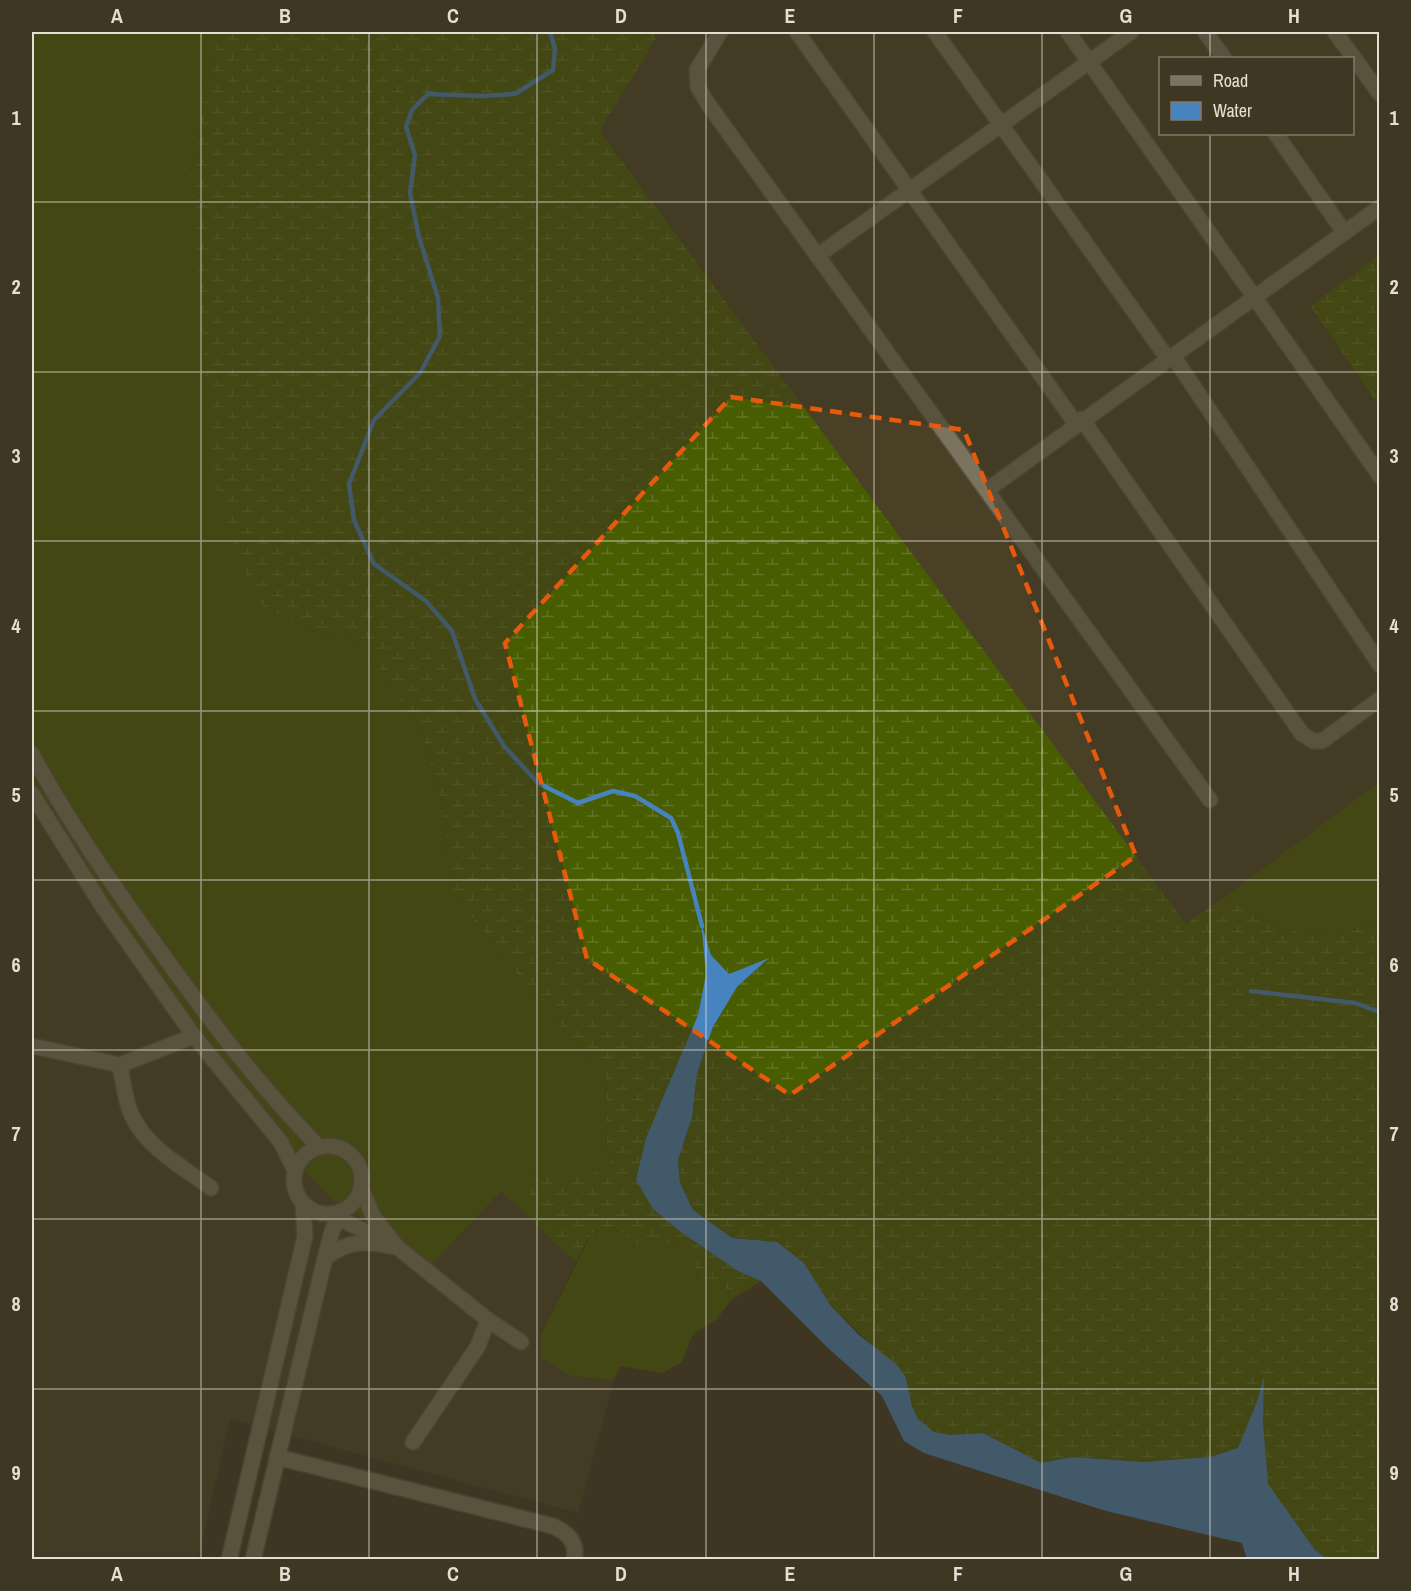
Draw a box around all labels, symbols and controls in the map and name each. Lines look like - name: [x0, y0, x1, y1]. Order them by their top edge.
- text: A: [111, 2, 123, 29]
- text: B: [279, 2, 291, 29]
- text: C: [447, 2, 459, 29]
- text: D: [615, 2, 627, 29]
- text: E: [785, 2, 796, 29]
- text: F: [953, 2, 963, 29]
- text: G: [1120, 2, 1132, 29]
- text: H: [1288, 2, 1300, 29]
- legend: [1159, 57, 1354, 135]
- text: Road: [1213, 68, 1248, 93]
- text: Water: [1213, 98, 1252, 123]
- text: 1: [11, 104, 21, 131]
- text: 1: [1389, 104, 1399, 131]
- text: 2: [11, 273, 21, 300]
- text: 2: [1389, 273, 1399, 300]
- text: 3: [11, 442, 21, 469]
- text: 3: [1389, 442, 1399, 469]
- text: 4: [11, 612, 21, 639]
- text: 4: [1389, 612, 1399, 639]
- text: 5: [11, 781, 21, 808]
- text: 5: [1389, 781, 1399, 808]
- text: 6: [11, 951, 21, 978]
- text: 6: [1389, 951, 1399, 978]
- text: 7: [11, 1120, 21, 1147]
- text: 7: [1389, 1120, 1399, 1147]
- text: 8: [11, 1290, 21, 1317]
- text: 8: [1389, 1290, 1399, 1317]
- text: 9: [11, 1459, 21, 1486]
- text: 9: [1389, 1459, 1399, 1486]
- text: A: [111, 1560, 123, 1587]
- text: B: [279, 1560, 291, 1587]
- text: C: [447, 1560, 459, 1587]
- text: D: [615, 1560, 627, 1587]
- text: E: [785, 1560, 796, 1587]
- text: F: [953, 1560, 963, 1587]
- text: G: [1120, 1560, 1132, 1587]
- text: H: [1288, 1560, 1300, 1587]

